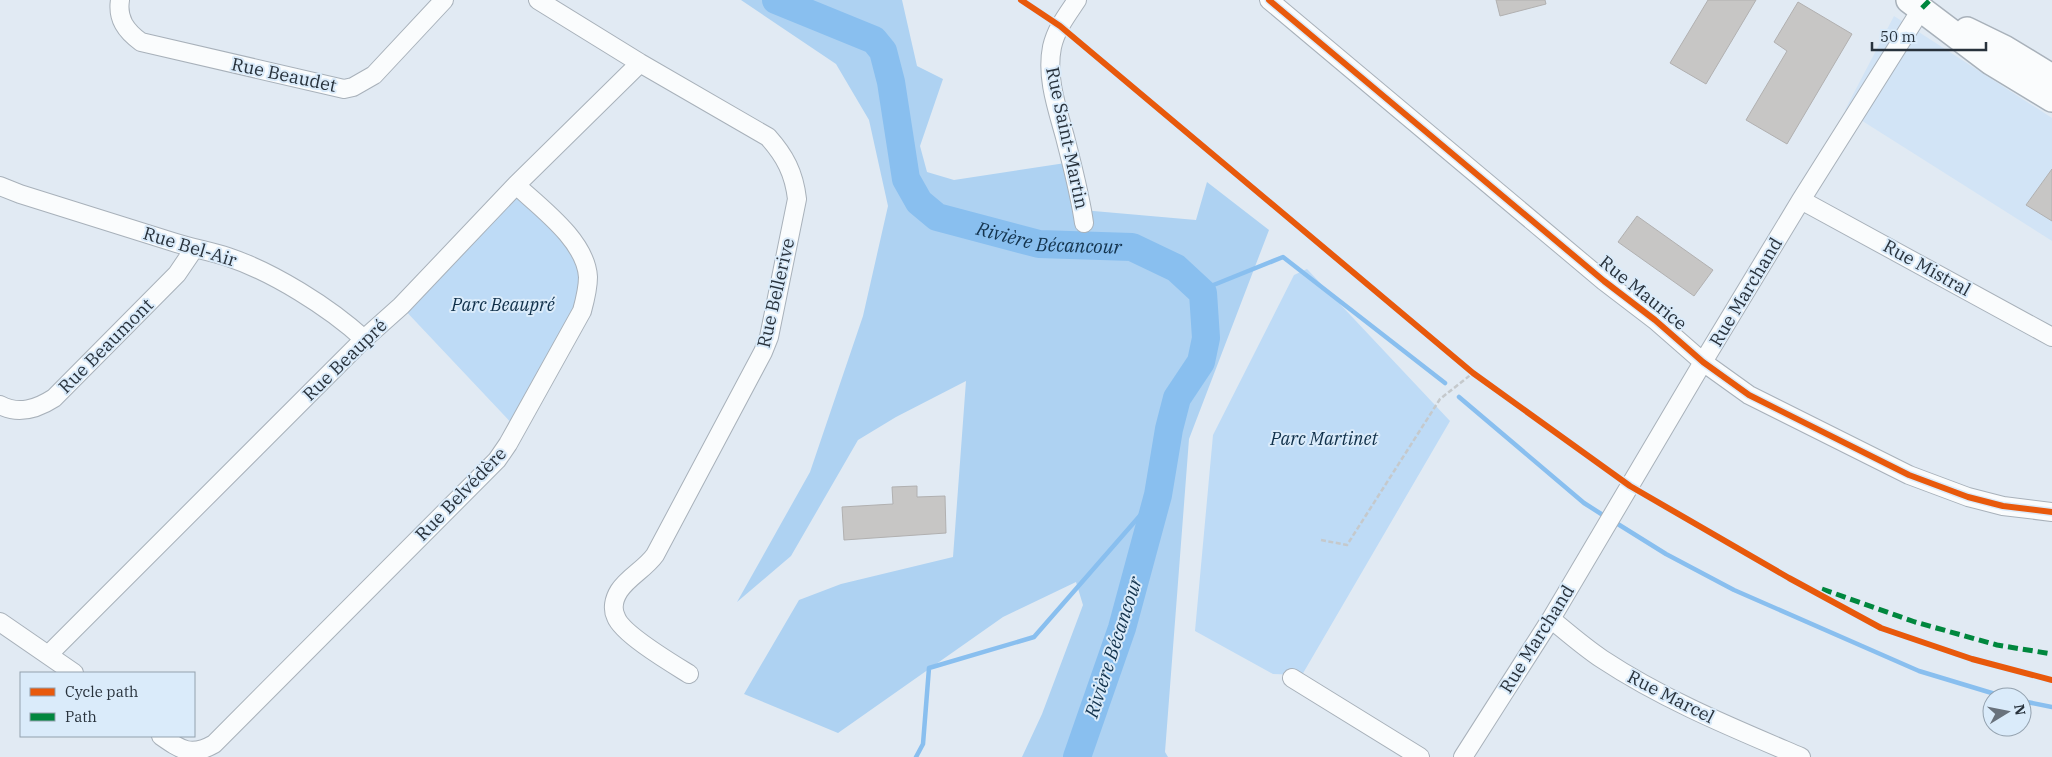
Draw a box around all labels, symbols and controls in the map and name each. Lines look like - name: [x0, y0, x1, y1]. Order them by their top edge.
- scale bar: [1872, 20, 1986, 52]
- text: 50 m: [1880, 27, 1916, 46]
- street label: Rue Beaudet: [230, 52, 339, 97]
- street label: Rue Saint-Martin: [1041, 65, 1094, 211]
- water label: Rivière Bécancour: [973, 216, 1123, 259]
- street label: Rue Bel-Air: [141, 221, 240, 272]
- street label: Rue Marchand: [1704, 233, 1787, 350]
- street label: Rue Mistral: [1879, 234, 1975, 301]
- street label: Rue Bellerive: [752, 236, 799, 350]
- street label: Rue Maurice: [1595, 250, 1692, 335]
- street label: Rue Beaumont: [53, 293, 158, 398]
- park label: Parc Beaupré: [450, 293, 556, 316]
- street label: Rue Beaupré: [298, 314, 392, 406]
- park label: Parc Martinet: [1269, 427, 1378, 450]
- street label: Rue Belvédère: [410, 442, 511, 545]
- water label: Rivière Bécancour: [1079, 573, 1147, 721]
- street label: Rue Marchand: [1494, 580, 1579, 697]
- street label: Rue Marcel: [1624, 665, 1719, 728]
- legend: [20, 672, 195, 737]
- text: Cycle path: [65, 682, 138, 701]
- north arrow: [1982, 687, 2032, 737]
- text: N: [2010, 703, 2030, 717]
- text: Path: [65, 707, 97, 726]

